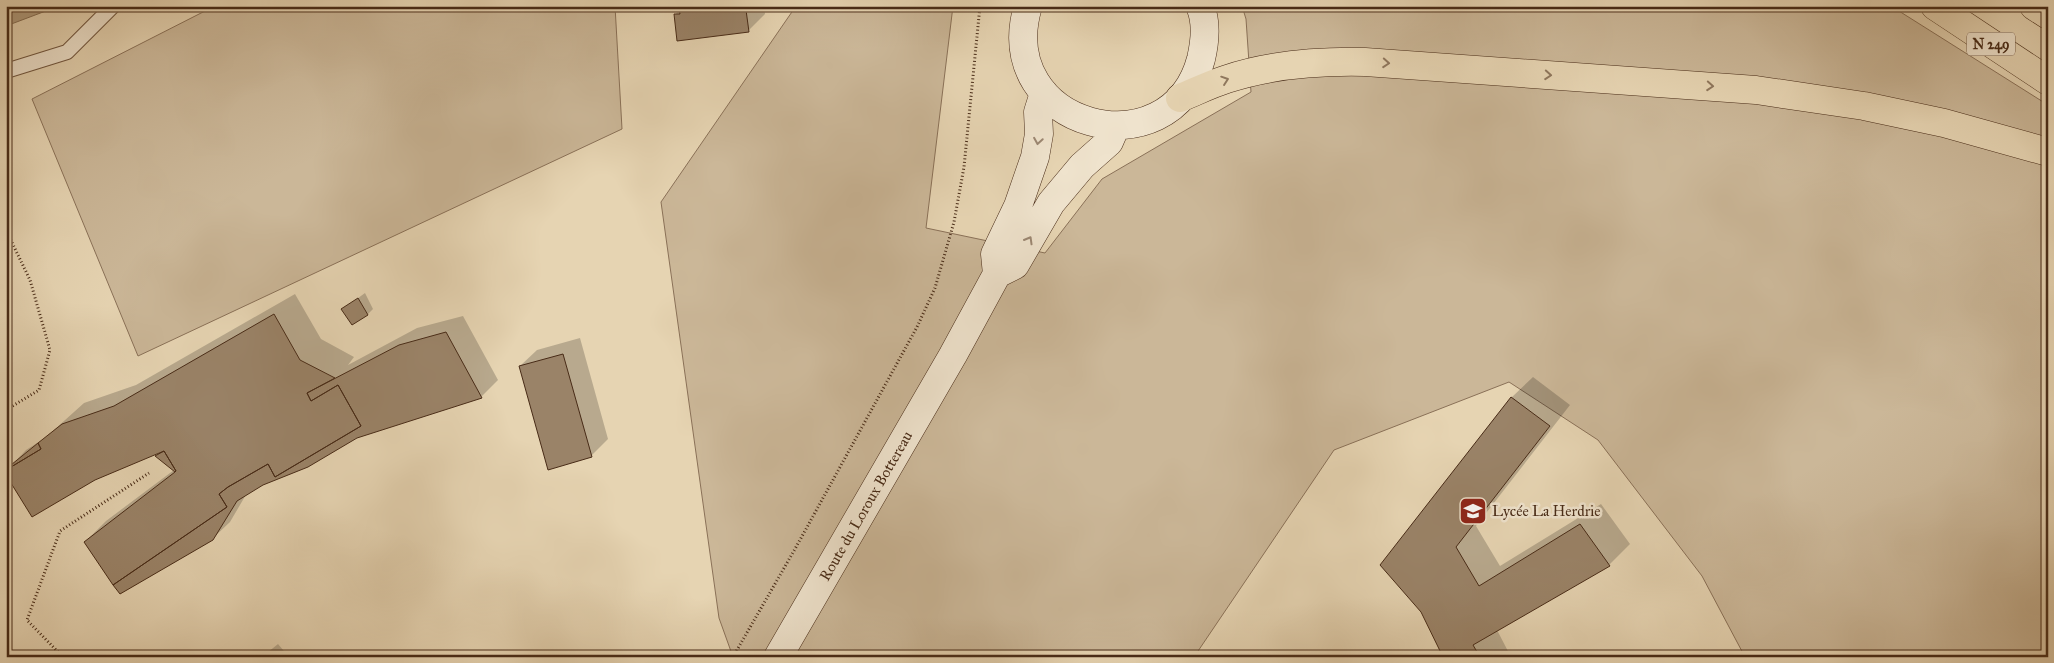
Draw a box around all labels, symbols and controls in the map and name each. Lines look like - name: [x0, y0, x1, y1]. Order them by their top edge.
- road number: N 249: [1967, 33, 2015, 56]
- one-way arrow: [1382, 58, 1390, 69]
- one-way arrow: [1544, 70, 1552, 81]
- one-way arrow: [1221, 76, 1229, 86]
- one-way arrow: [1706, 81, 1714, 92]
- one-way arrow: [1033, 137, 1044, 145]
- one-way arrow: [1023, 237, 1033, 246]
- street label: Route du Loroux Bottereau: [816, 428, 916, 584]
- school or university icon: Lycée La Herdrie: [1458, 496, 1488, 526]
- place label: Lycée La Herdrie: [1492, 502, 1601, 520]

